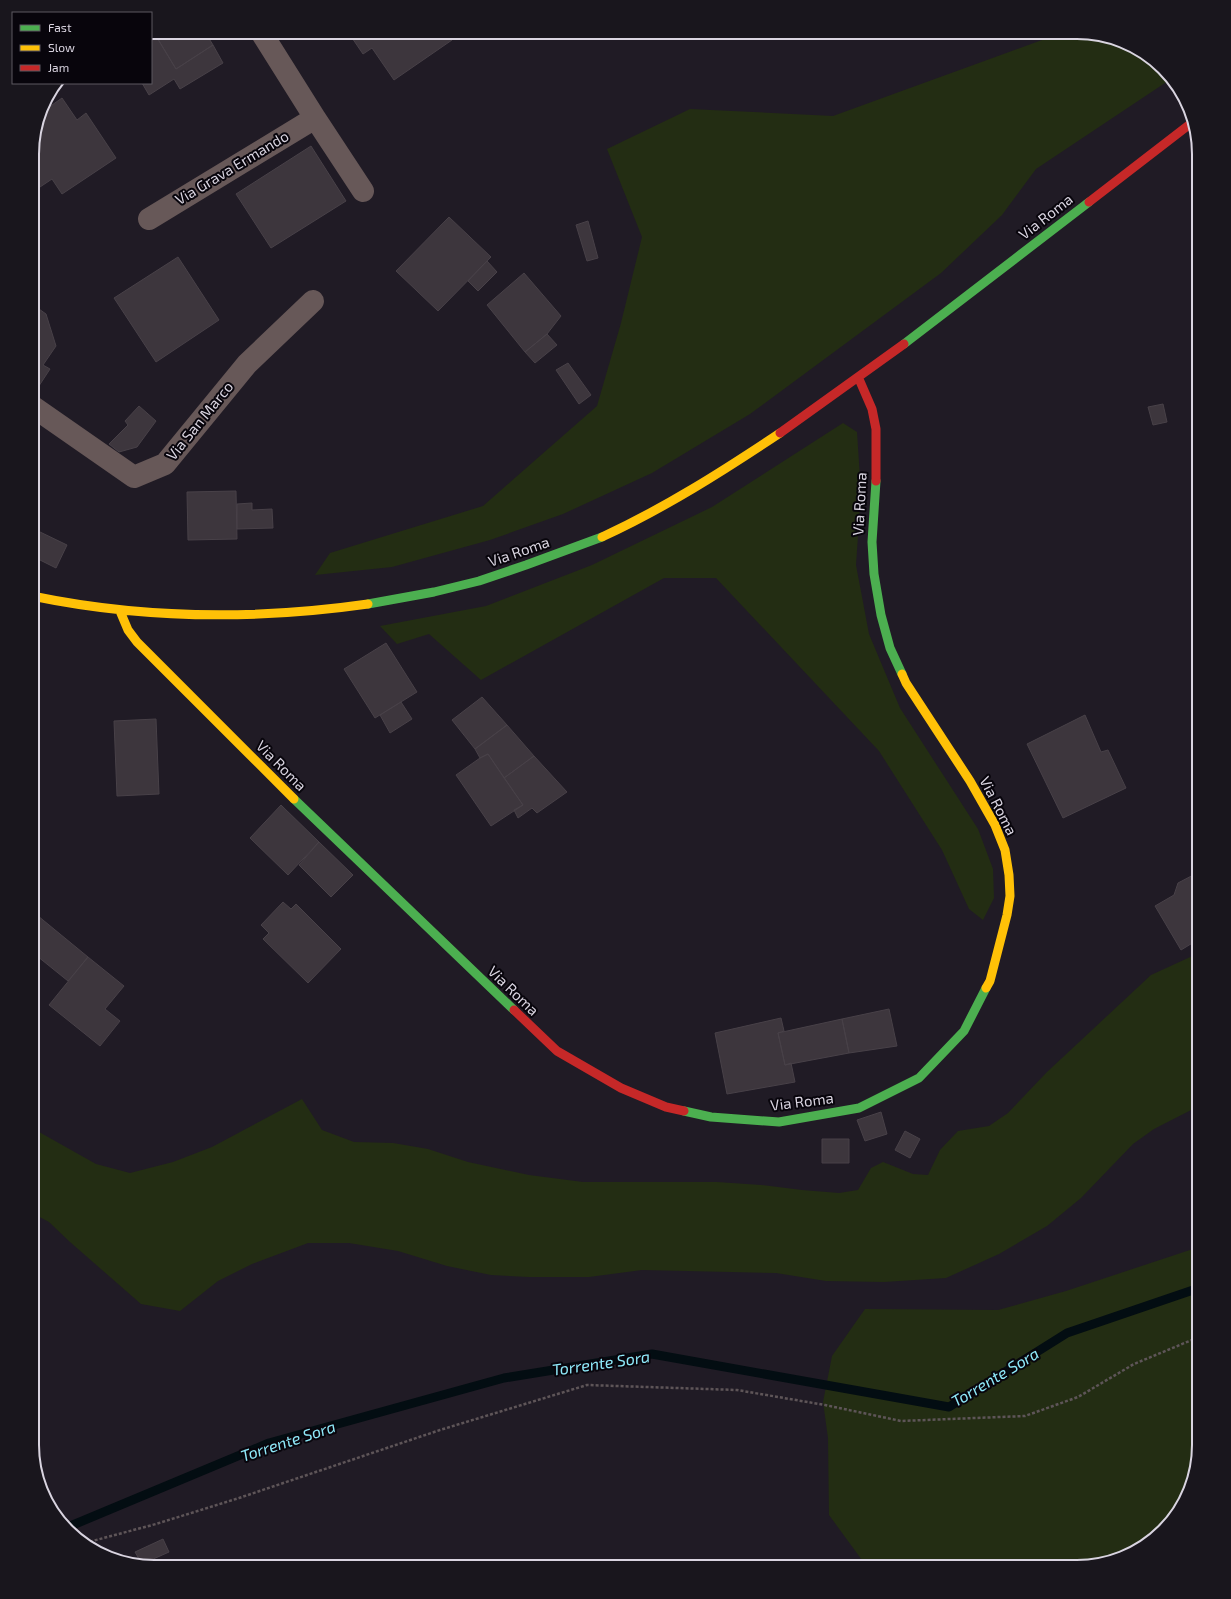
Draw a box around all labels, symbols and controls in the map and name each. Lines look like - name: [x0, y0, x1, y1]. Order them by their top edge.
- legend: [12, 12, 152, 84]
- text: Fast: [48, 20, 72, 34]
- text: Slow: [48, 40, 75, 54]
- text: Jam: [48, 60, 69, 74]
- street label: Via Grava Ermando: [171, 126, 291, 208]
- street label: Via Roma: [1015, 190, 1076, 243]
- street label: Via San Marco: [162, 377, 236, 463]
- street label: Via Roma: [848, 472, 870, 536]
- street label: Via Roma: [486, 532, 552, 570]
- street label: Via Roma: [253, 736, 311, 794]
- street label: Via Roma: [976, 773, 1021, 838]
- street label: Via Roma: [485, 962, 543, 1019]
- street label: Via Roma: [769, 1088, 835, 1114]
- water label: Torrente Sora: [948, 1343, 1042, 1410]
- water label: Torrente Sora: [551, 1346, 651, 1379]
- water label: Torrente Sora: [238, 1416, 338, 1465]

